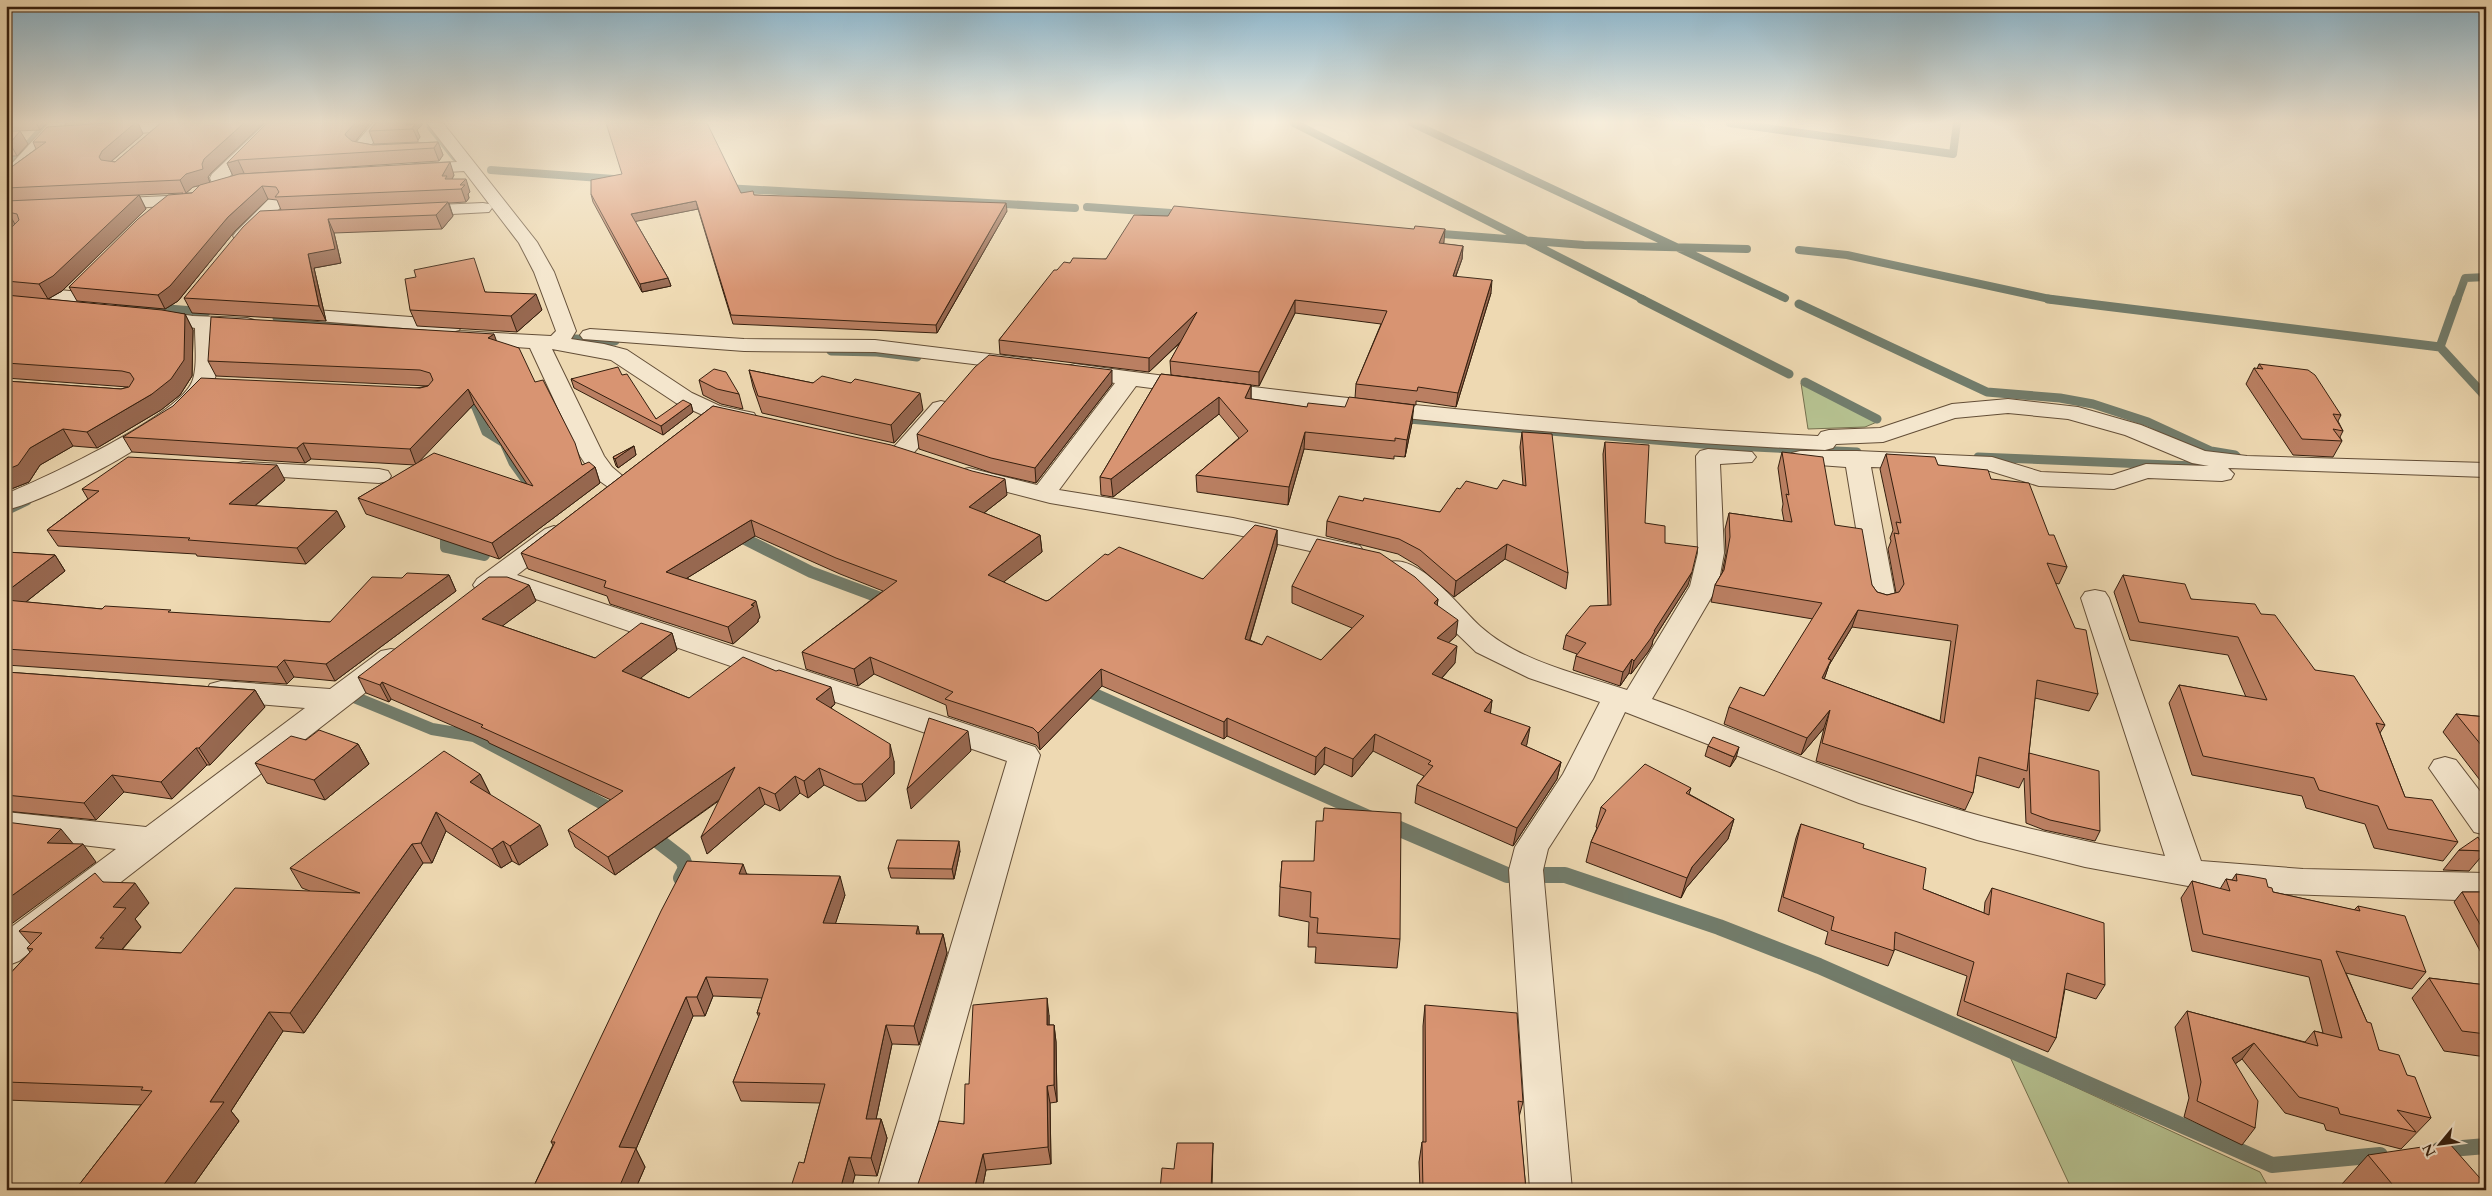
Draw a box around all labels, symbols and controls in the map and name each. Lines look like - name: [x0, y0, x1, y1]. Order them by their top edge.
- north arrow: [2414, 1118, 2464, 1168]
- text: N: [2418, 1140, 2440, 1160]

